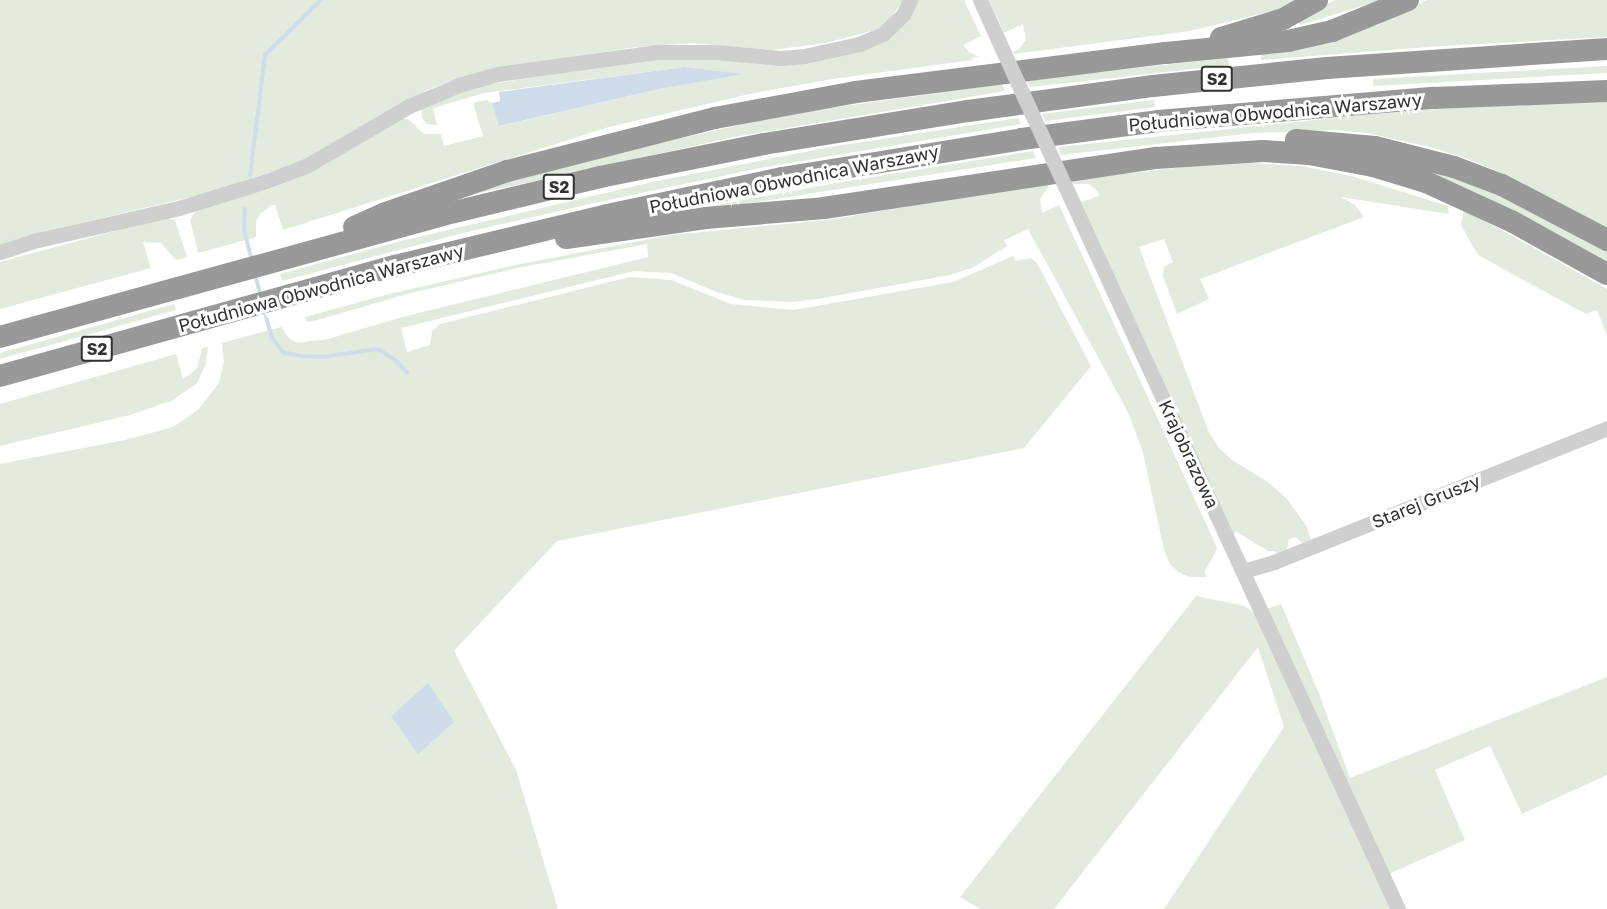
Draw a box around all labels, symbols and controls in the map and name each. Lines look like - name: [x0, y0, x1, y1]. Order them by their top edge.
- road number: S2: [1200, 66, 1234, 92]
- street label: Południowa Obwodnica Warszawy: [1127, 88, 1423, 136]
- street label: Południowa Obwodnica Warszawy: [647, 140, 941, 218]
- road number: S2: [542, 174, 576, 200]
- street label: Południowa Obwodnica Warszawy: [176, 239, 466, 337]
- road number: S2: [80, 336, 114, 362]
- street label: Krajobrazowa: [1154, 396, 1224, 512]
- street label: Starej Gruszy: [1369, 470, 1483, 532]

